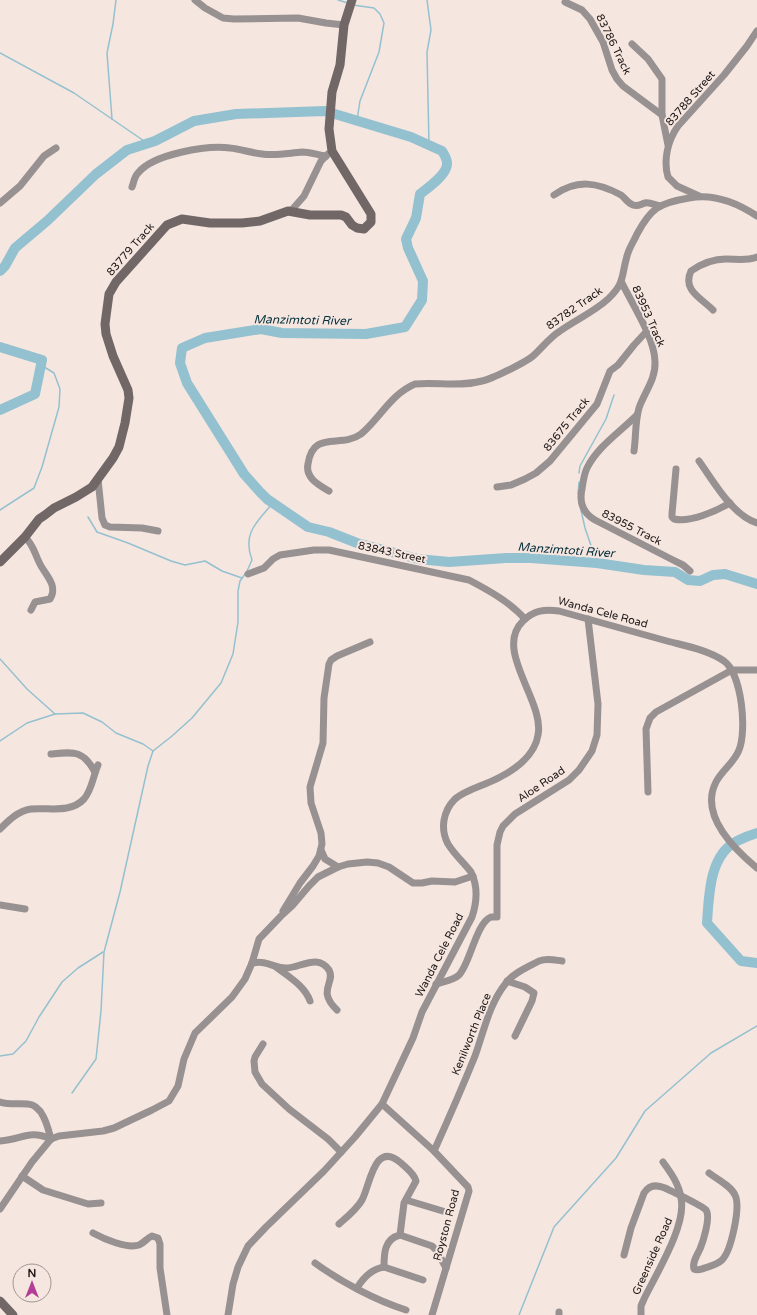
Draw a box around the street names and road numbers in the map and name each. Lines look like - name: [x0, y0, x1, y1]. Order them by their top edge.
- street label: 83786 Track: [593, 12, 634, 77]
- street label: 83788 Street: [663, 68, 718, 129]
- street label: 83779 Track: [104, 220, 157, 278]
- street label: 83782 Track: [544, 284, 605, 333]
- street label: 83953 Track: [629, 284, 668, 349]
- street label: 83675 Track: [541, 395, 592, 454]
- street label: 83955 Track: [600, 507, 664, 548]
- street label: 83843 Street: [357, 539, 427, 566]
- street label: Wanda Cele Road: [556, 594, 649, 631]
- street label: Aloe Road: [515, 764, 567, 805]
- street label: Wanda Cele Road: [413, 911, 466, 999]
- street label: Kenilworth Place: [449, 991, 494, 1077]
- street label: Royston Road: [431, 1188, 462, 1262]
- street label: Greenside Road: [630, 1215, 675, 1297]

